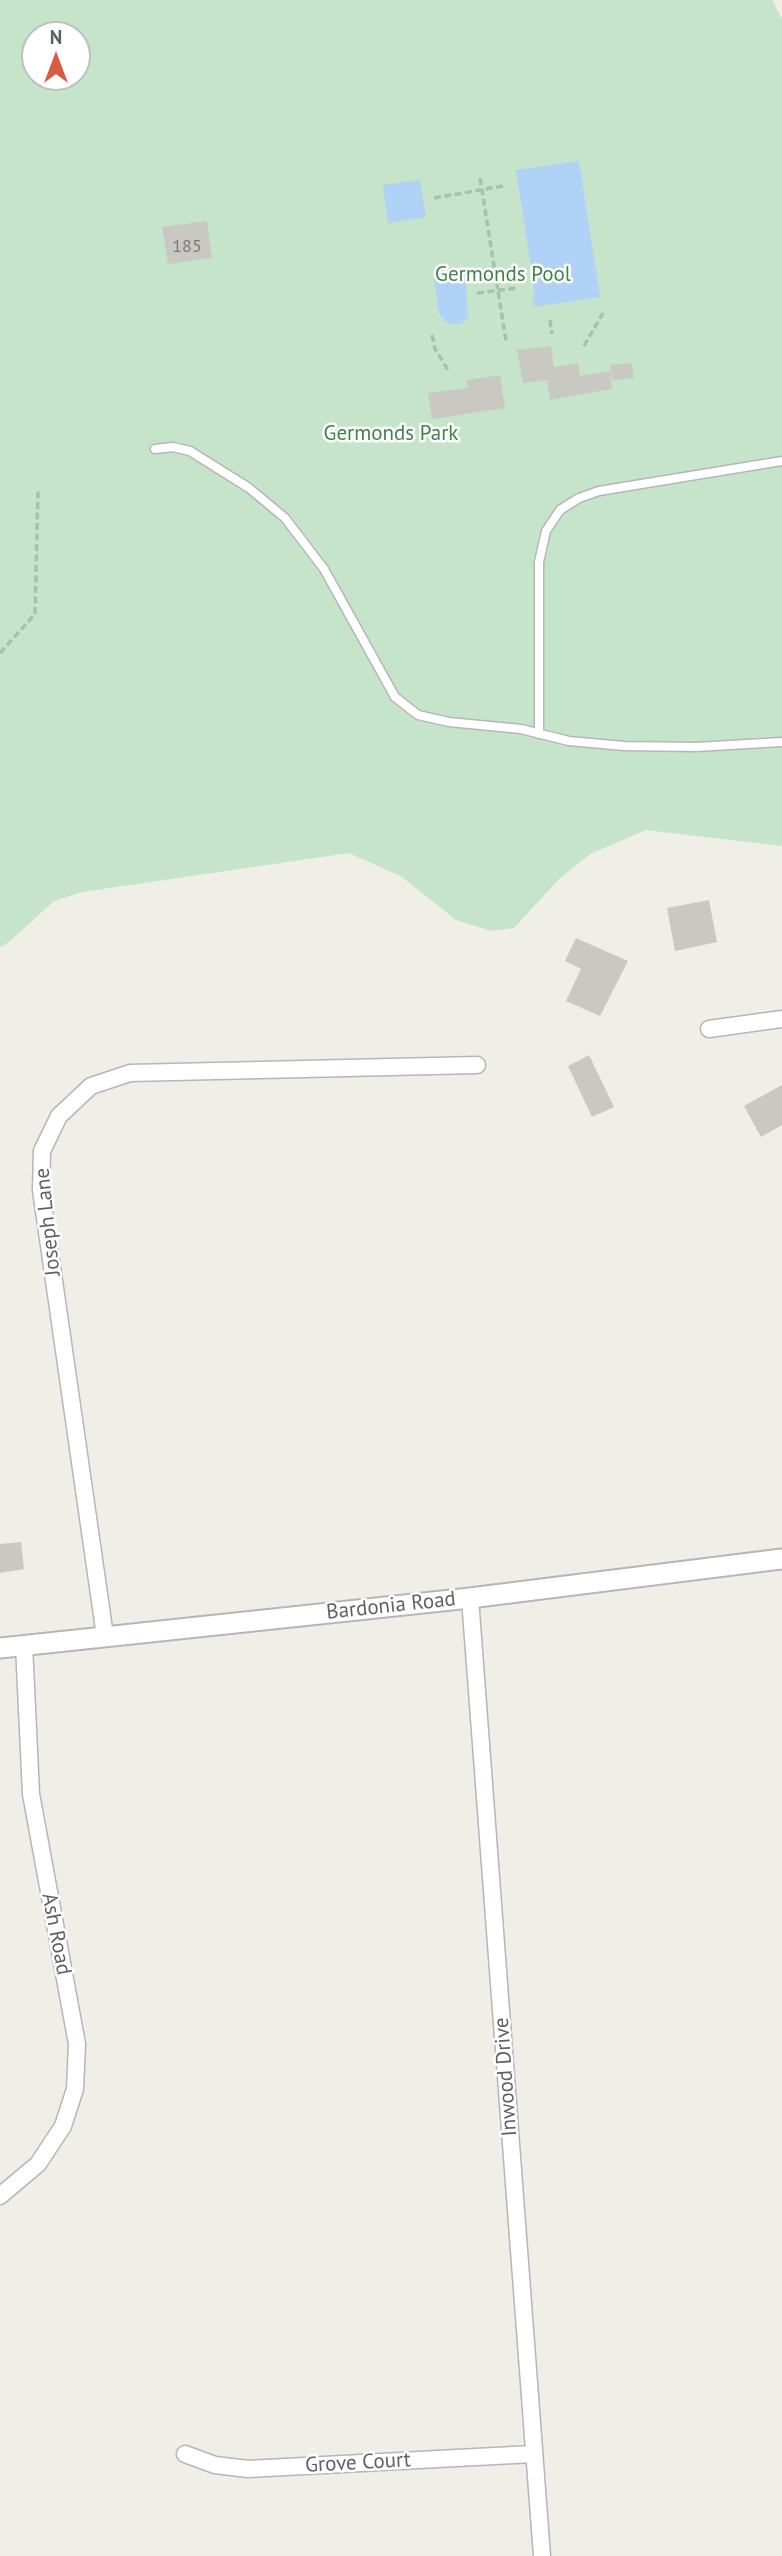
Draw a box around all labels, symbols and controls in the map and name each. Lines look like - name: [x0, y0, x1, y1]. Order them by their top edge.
- north arrow: [21, 21, 91, 91]
- text: N: [50, 25, 62, 49]
- house number: 185: [172, 236, 202, 258]
- park label: Germonds Pool: [435, 262, 571, 288]
- park label: Germonds Park: [324, 421, 458, 447]
- street label: Joseph Lane: [30, 1167, 66, 1277]
- street label: Bardonia Road: [325, 1587, 457, 1625]
- street label: Ash Road: [36, 1891, 76, 1977]
- street label: Inwood Drive: [489, 2017, 523, 2137]
- street label: Grove Court: [304, 2448, 412, 2478]

